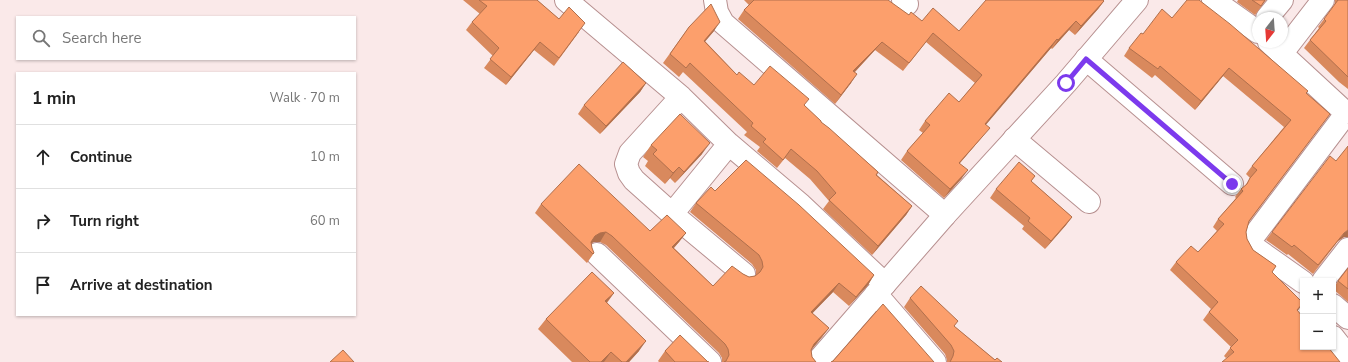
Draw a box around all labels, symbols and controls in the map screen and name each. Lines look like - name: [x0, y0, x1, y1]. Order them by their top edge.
- north arrow: [1252, 12, 1288, 48]
- search box: [16, 16, 356, 60]
- icon: search: [30, 27, 52, 49]
- text: Search here: [62, 28, 142, 48]
- route start: [1057, 74, 1075, 92]
- text: 1 min: [32, 87, 76, 110]
- text: Walk · 70 m: [269, 89, 340, 107]
- icon: ahead: [32, 146, 54, 168]
- text: Continue: [70, 147, 132, 167]
- text: 10 m: [310, 148, 340, 166]
- route end: [1223, 175, 1241, 193]
- icon: right: [32, 210, 54, 232]
- text: Turn right: [70, 211, 139, 231]
- text: 60 m: [310, 212, 340, 230]
- icon: arrive: [32, 274, 54, 296]
- text: Arrive at destination: [70, 275, 213, 295]
- map controls: [1300, 278, 1336, 350]
- button: +: [1300, 278, 1336, 314]
- button: −: [1300, 314, 1336, 350]

